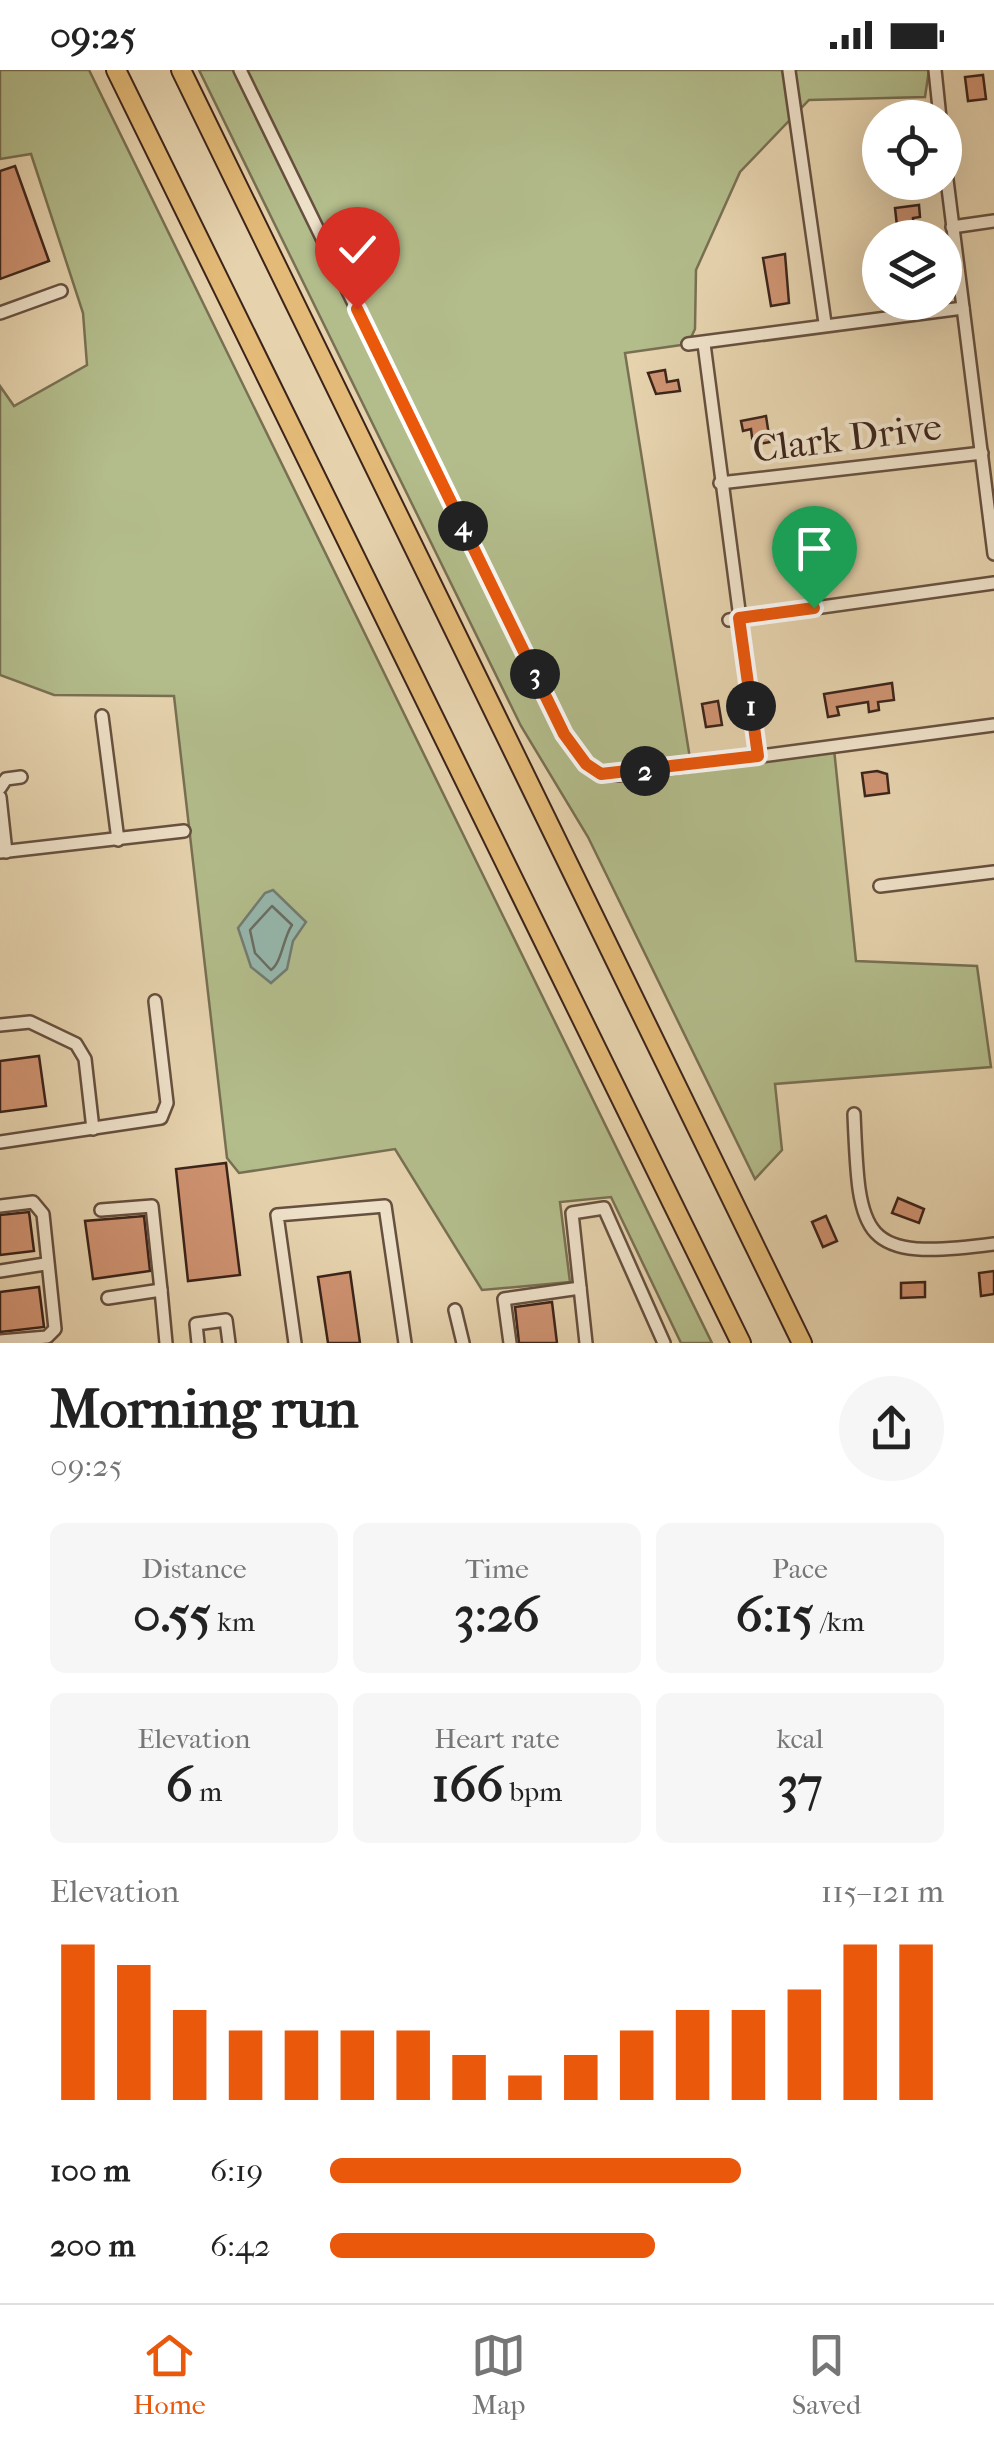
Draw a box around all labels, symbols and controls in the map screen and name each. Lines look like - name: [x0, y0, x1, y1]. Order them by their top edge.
- text: 09:25: [50, 13, 136, 58]
- map controls: [862, 100, 962, 320]
- button: locate: [862, 100, 962, 200]
- pin: [315, 207, 400, 310]
- button: layers: [862, 220, 962, 320]
- icon: check: [330, 222, 385, 277]
- street label: Clark Drive: [750, 404, 944, 472]
- pin: 4: [438, 501, 488, 551]
- pin: [772, 506, 857, 609]
- text: 4: [455, 509, 471, 542]
- icon: arrive: [787, 521, 842, 576]
- pin: 3: [510, 649, 560, 699]
- text: 3: [529, 657, 541, 690]
- pin: 1: [726, 681, 776, 731]
- text: 1: [746, 689, 756, 722]
- pin: 2: [620, 746, 670, 796]
- text: 2: [638, 754, 652, 787]
- button: share: [839, 1376, 944, 1481]
- text: Morning run: [50, 1377, 358, 1441]
- text: 09:25: [50, 1447, 122, 1484]
- text: Distance: [141, 1552, 247, 1585]
- text: Time: [465, 1552, 529, 1585]
- text: Pace: [772, 1552, 828, 1585]
- text: 0.55: [133, 1585, 211, 1644]
- text: 3:26: [454, 1585, 540, 1644]
- text: 6:15: [736, 1585, 814, 1644]
- text: km: [211, 1605, 255, 1638]
- text: /km: [814, 1605, 864, 1638]
- text: Elevation: [137, 1722, 251, 1755]
- text: Heart rate: [434, 1722, 560, 1755]
- text: kcal: [776, 1722, 824, 1755]
- text: 6: [166, 1755, 193, 1814]
- text: 166: [432, 1755, 503, 1814]
- text: 37: [778, 1755, 822, 1814]
- text: m: [193, 1775, 222, 1808]
- text: bpm: [503, 1775, 562, 1808]
- text: Elevation: [50, 1873, 179, 1910]
- text: 115–121 m: [821, 1873, 944, 1910]
- text: 100 m: [50, 2152, 130, 2189]
- text: 6:19: [210, 2152, 263, 2189]
- text: 200 m: [50, 2227, 135, 2264]
- text: 6:42: [210, 2227, 270, 2264]
- tab: Home: [133, 2328, 206, 2421]
- tab: Map: [471, 2328, 526, 2421]
- tab: Saved: [792, 2328, 861, 2421]

